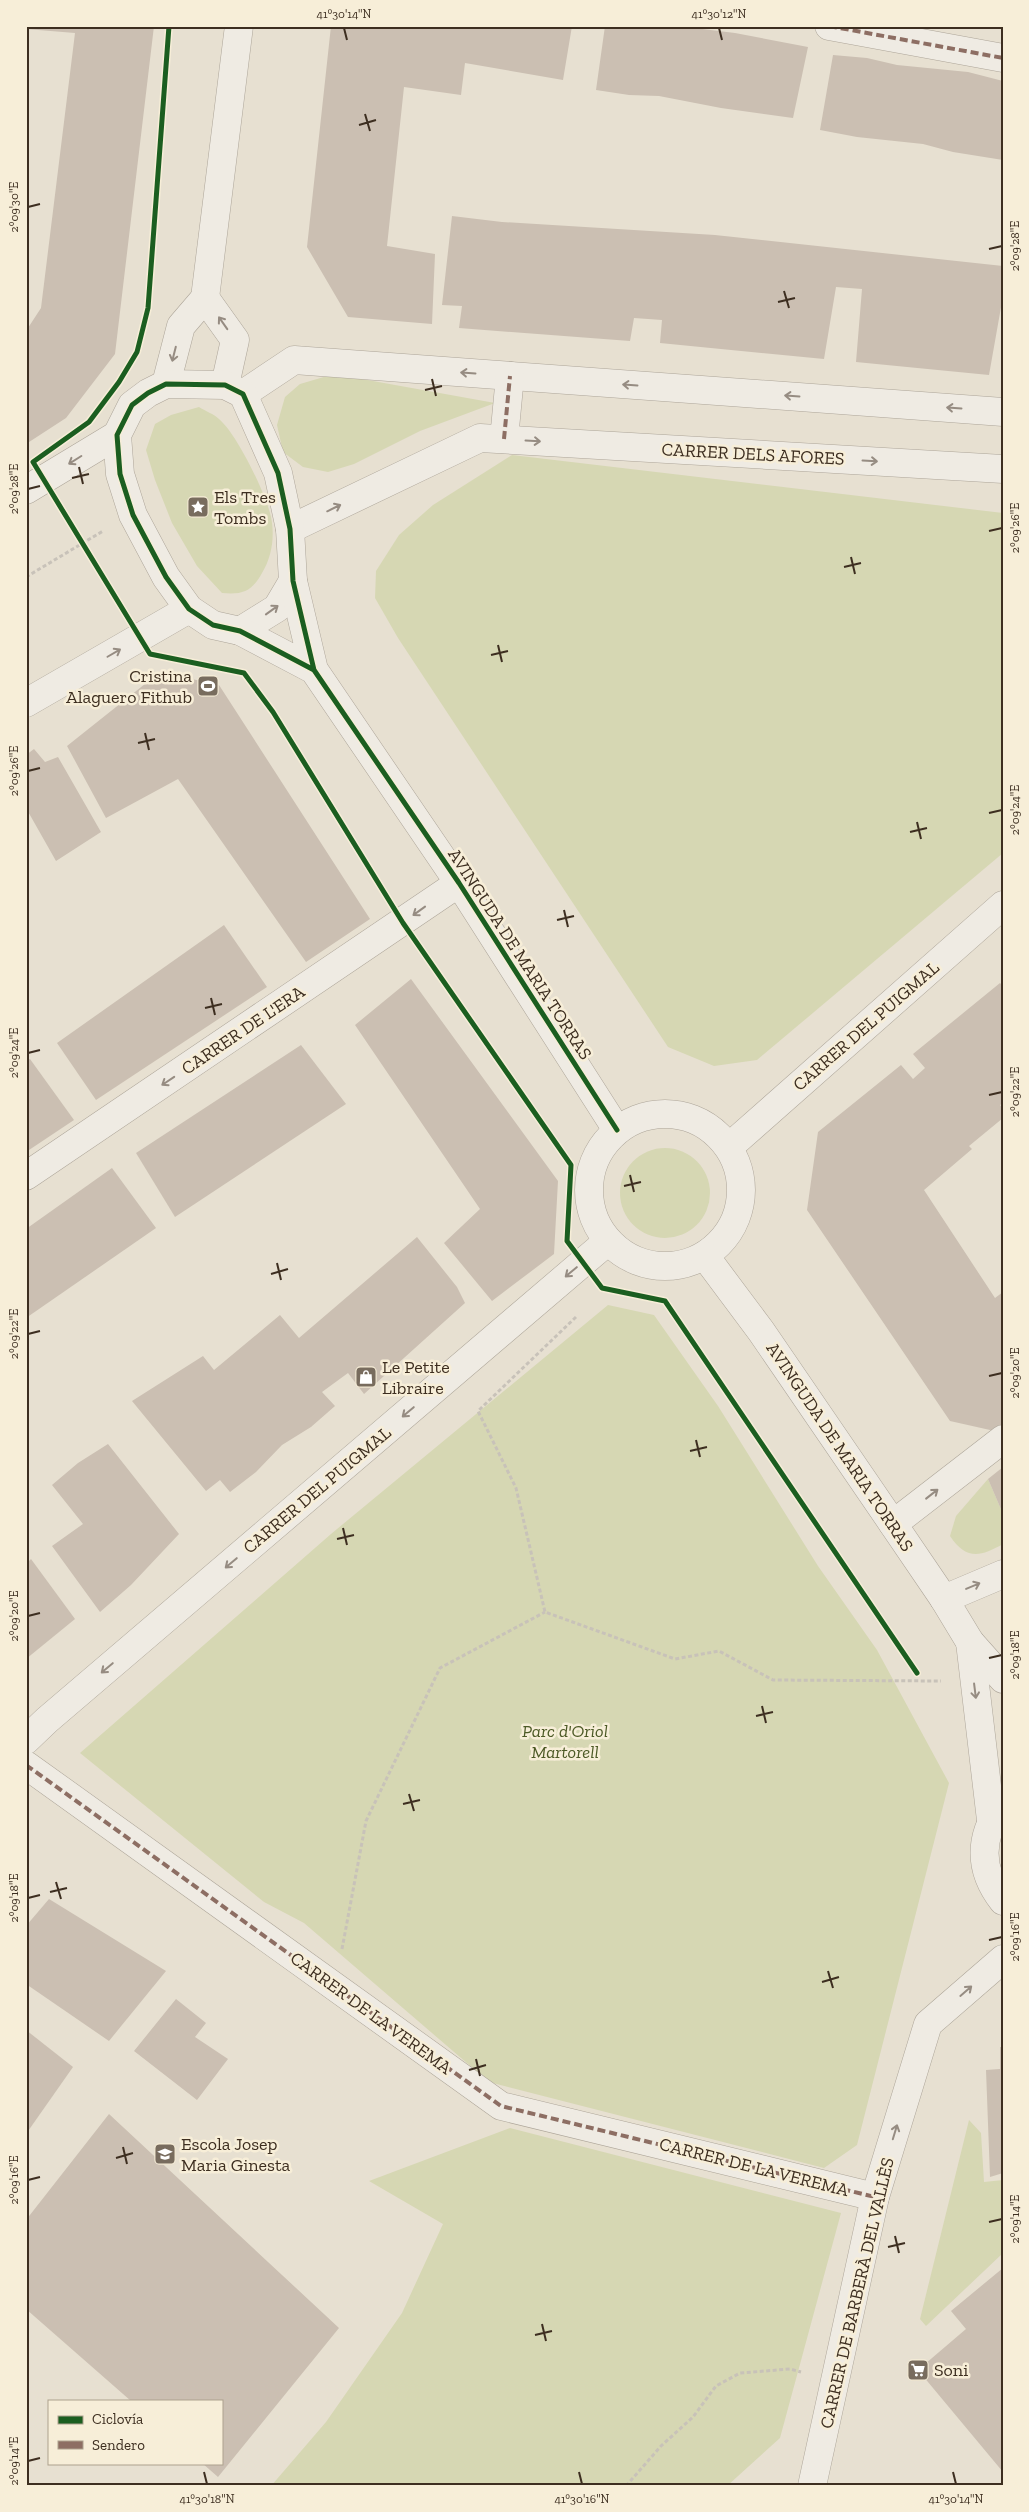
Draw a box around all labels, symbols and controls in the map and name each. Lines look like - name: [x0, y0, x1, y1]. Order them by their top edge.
- text: 41°30'14"N: [317, 7, 372, 21]
- text: 41°30'12"N: [692, 7, 747, 21]
- text: 2°09'30"E: [7, 182, 21, 232]
- text: 2°09'28"E: [1008, 221, 1022, 271]
- one-way arrow: [218, 317, 228, 331]
- one-way arrow: [169, 346, 178, 362]
- one-way arrow: [460, 368, 476, 377]
- one-way arrow: [622, 380, 638, 389]
- one-way arrow: [784, 392, 800, 401]
- one-way arrow: [946, 404, 962, 413]
- one-way arrow: [525, 436, 541, 445]
- street label: CARRER DELS AFORES: [661, 438, 845, 470]
- one-way arrow: [69, 456, 83, 466]
- one-way arrow: [862, 456, 878, 465]
- text: 2°09'28"E: [7, 464, 21, 514]
- place label: Els Tres Tombs: [214, 486, 276, 529]
- place icon: Els Tres Tombs: [186, 495, 210, 519]
- one-way arrow: [326, 503, 341, 512]
- text: 2°09'26"E: [1008, 503, 1022, 553]
- one-way arrow: [265, 605, 278, 616]
- one-way arrow: [106, 647, 120, 657]
- place label: Cristina Alaguero Fithub: [66, 665, 192, 708]
- sports icon: Cristina Alaguero Fithub: [196, 674, 220, 698]
- text: 2°09'26"E: [7, 746, 21, 796]
- text: 2°09'24"E: [1008, 785, 1022, 835]
- street label: AVINGUDA DE MARIA TORRAS: [443, 844, 597, 1064]
- one-way arrow: [413, 906, 426, 917]
- street label: CARRER DEL PUIGMAL: [788, 956, 944, 1095]
- street label: CARRER DE L'ERA: [177, 981, 309, 1079]
- text: 2°09'24"E: [7, 1028, 21, 1078]
- text: 2°09'22"E: [1008, 1067, 1022, 1117]
- one-way arrow: [161, 1075, 175, 1086]
- one-way arrow: [565, 1267, 578, 1278]
- text: 2°09'22"E: [7, 1309, 21, 1359]
- street label: AVINGUDA DE MARIA TORRAS: [762, 1338, 918, 1556]
- text: 2°09'20"E: [1008, 1347, 1022, 1399]
- place label: Le Petite Libraire: [382, 1356, 450, 1399]
- shop icon: Le Petite Libraire: [354, 1365, 378, 1389]
- one-way arrow: [401, 1406, 414, 1418]
- street label: CARRER DEL PUIGMAL: [239, 1422, 396, 1558]
- one-way arrow: [925, 1489, 938, 1500]
- one-way arrow: [225, 1557, 238, 1568]
- one-way arrow: [965, 1581, 980, 1591]
- text: 2°09'20"E: [7, 1590, 21, 1642]
- text: 2°09'18"E: [1008, 1630, 1022, 1680]
- one-way arrow: [101, 1663, 114, 1674]
- one-way arrow: [971, 1682, 981, 1698]
- park label: Parc d'Oriol Martorell: [522, 1720, 608, 1763]
- text: 2°09'18"E: [7, 1873, 21, 1923]
- text: 2°09'16"E: [1008, 1912, 1022, 1962]
- street label: CARRER DE LA VEREMA: [286, 1947, 456, 2079]
- one-way arrow: [959, 1986, 972, 1997]
- one-way arrow: [891, 2124, 900, 2140]
- place label: Escola Josep Maria Ginesta: [181, 2133, 291, 2176]
- street label: CARRER DE LA VEREMA: [657, 2133, 851, 2201]
- school or university icon: Escola Josep Maria Ginesta: [153, 2142, 177, 2166]
- text: 2°09'16"E: [7, 2155, 21, 2205]
- street label: CARRER DE BARBERÀ DEL VALLÈS: [815, 2155, 899, 2431]
- text: 2°09'14"E: [1008, 2195, 1022, 2243]
- supermarket icon: Soni: [906, 2358, 930, 2382]
- place label: Soni: [934, 2359, 968, 2381]
- legend: [48, 2400, 222, 2464]
- text: Ciclovía: [92, 2410, 143, 2428]
- text: Sendero: [92, 2436, 145, 2454]
- text: 2°09'14"E: [7, 2437, 21, 2485]
- text: 41°30'18"N: [179, 2492, 235, 2506]
- text: 41°30'16"N: [555, 2492, 610, 2506]
- text: 41°30'14"N: [929, 2492, 984, 2506]

